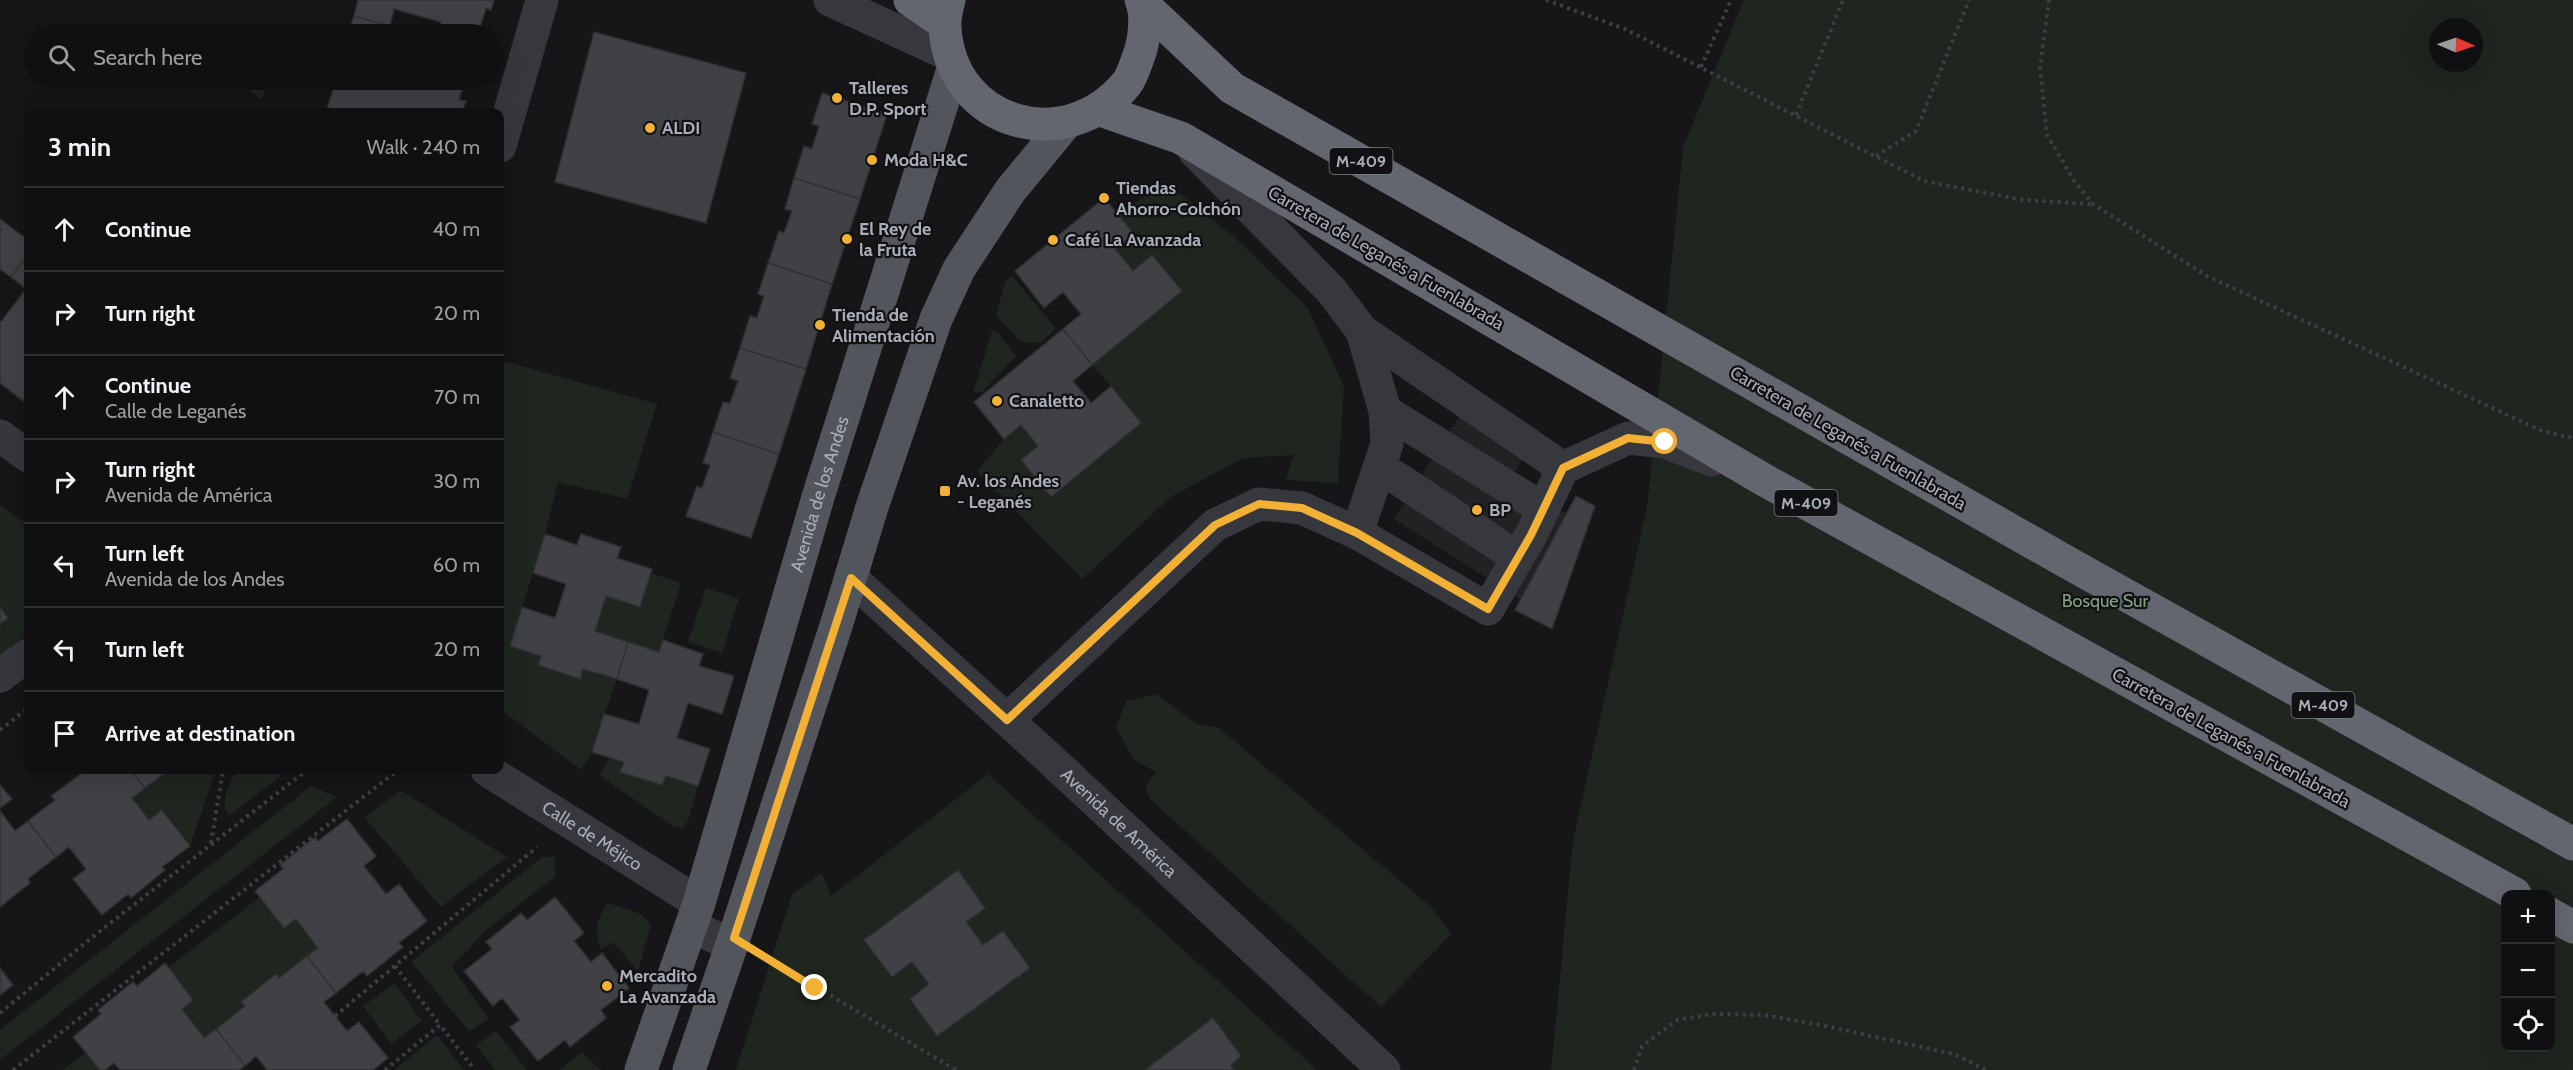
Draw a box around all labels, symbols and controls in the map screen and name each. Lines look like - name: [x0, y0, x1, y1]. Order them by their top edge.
- north arrow: [2429, 18, 2483, 72]
- search box: [24, 24, 504, 90]
- icon: search: [45, 41, 78, 74]
- text: Search here: [93, 44, 202, 71]
- place label: Talleres D.P. Sport: [849, 77, 926, 120]
- marker: Talleres D.P. Sport: [830, 91, 844, 105]
- place label: ALDI: [662, 117, 700, 139]
- marker: ALDI: [643, 121, 657, 135]
- text: 3 min: [48, 131, 111, 163]
- text: Walk · 240 m: [367, 135, 480, 159]
- road number: M-409: [1330, 148, 1392, 174]
- place label: Moda H&C: [884, 149, 968, 171]
- marker: Moda H&C: [865, 153, 879, 167]
- place label: Tiendas Ahorro-Colchón: [1116, 177, 1241, 220]
- street label: Carretera de Leganés a Fuenlabrada: [1264, 181, 1508, 335]
- marker: Tiendas Ahorro-Colchón: [1097, 191, 1111, 205]
- icon: ahead: [48, 213, 81, 246]
- text: Continue: [105, 216, 191, 243]
- text: 40 m: [432, 217, 480, 241]
- place label: El Rey de la Fruta: [859, 218, 931, 261]
- place label: Café La Avanzada: [1065, 229, 1201, 251]
- marker: El Rey de la Fruta: [840, 232, 854, 246]
- marker: Café La Avanzada: [1046, 233, 1060, 247]
- icon: right: [48, 297, 81, 330]
- text: Turn right: [105, 300, 195, 327]
- text: 20 m: [434, 301, 480, 325]
- place label: Tienda de Alimentación: [832, 304, 935, 347]
- marker: Tienda de Alimentación: [813, 318, 827, 332]
- street label: Carretera de Leganés a Fuenlabrada: [1726, 361, 1970, 515]
- text: Continue: [105, 372, 191, 399]
- icon: ahead: [48, 381, 81, 414]
- text: 70 m: [434, 385, 480, 409]
- place label: Canaletto: [1009, 390, 1084, 412]
- marker: Canaletto: [990, 394, 1004, 408]
- text: Calle de Leganés: [105, 399, 246, 423]
- street label: Avenida de los Andes: [786, 414, 854, 575]
- route start: [1651, 428, 1677, 454]
- text: Turn right: [105, 456, 195, 483]
- icon: right: [48, 465, 81, 498]
- text: 30 m: [433, 469, 480, 493]
- place label: Av. los Andes - Leganés: [957, 470, 1059, 513]
- text: Avenida de América: [105, 483, 272, 507]
- marker: Av. los Andes - Leganés: [938, 484, 952, 498]
- road number: M-409: [1774, 490, 1838, 516]
- place label: BP: [1489, 499, 1511, 521]
- marker: BP: [1470, 503, 1484, 517]
- text: Turn left: [105, 540, 184, 567]
- icon: left: [48, 549, 81, 582]
- text: 60 m: [433, 553, 480, 577]
- text: Avenida de los Andes: [105, 567, 285, 591]
- park label: Bosque Sur: [2062, 590, 2148, 612]
- icon: left: [48, 633, 81, 666]
- text: Turn left: [105, 636, 184, 663]
- text: 20 m: [434, 637, 480, 661]
- street label: Carretera de Leganés a Fuenlabrada: [2108, 663, 2354, 813]
- road number: M-409: [2292, 692, 2354, 718]
- icon: arrive: [48, 717, 81, 750]
- text: Arrive at destination: [105, 720, 295, 747]
- street label: Avenida de América: [1056, 764, 1182, 883]
- street label: Calle de Méjico: [538, 796, 646, 876]
- map controls: [2501, 890, 2555, 1052]
- button: +: [2501, 890, 2555, 944]
- button: −: [2501, 944, 2555, 998]
- place label: Mercadito La Avanzada: [619, 965, 716, 1008]
- route end: [801, 974, 827, 1000]
- marker: Mercadito La Avanzada: [600, 979, 614, 993]
- button: locate: [2501, 998, 2555, 1052]

